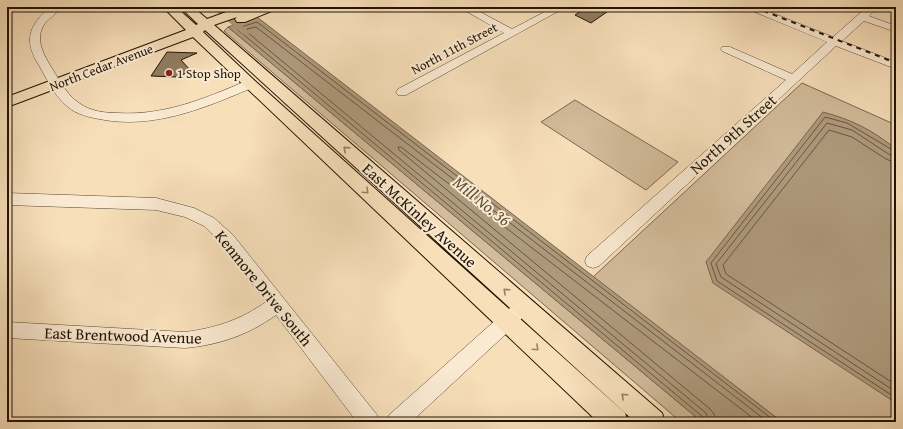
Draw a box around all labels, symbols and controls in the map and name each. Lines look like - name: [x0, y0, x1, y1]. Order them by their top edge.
- street label: North 11th Street: [408, 17, 501, 79]
- street label: North Cedar Avenue: [47, 39, 156, 96]
- place label: 1 Stop Shop: [177, 64, 241, 83]
- marker: 1 Stop Shop: [164, 68, 174, 78]
- street label: North 9th Street: [684, 88, 782, 180]
- one-way arrow: [343, 146, 351, 154]
- street label: East McKinley Avenue: [357, 157, 483, 273]
- water label: Mill No. 36: [448, 170, 517, 232]
- one-way arrow: [362, 187, 369, 194]
- street label: Kenmore Drive South: [210, 225, 318, 351]
- one-way arrow: [503, 289, 511, 296]
- street label: East Brentwood Avenue: [44, 320, 202, 350]
- one-way arrow: [531, 343, 539, 351]
- one-way arrow: [621, 393, 629, 401]

